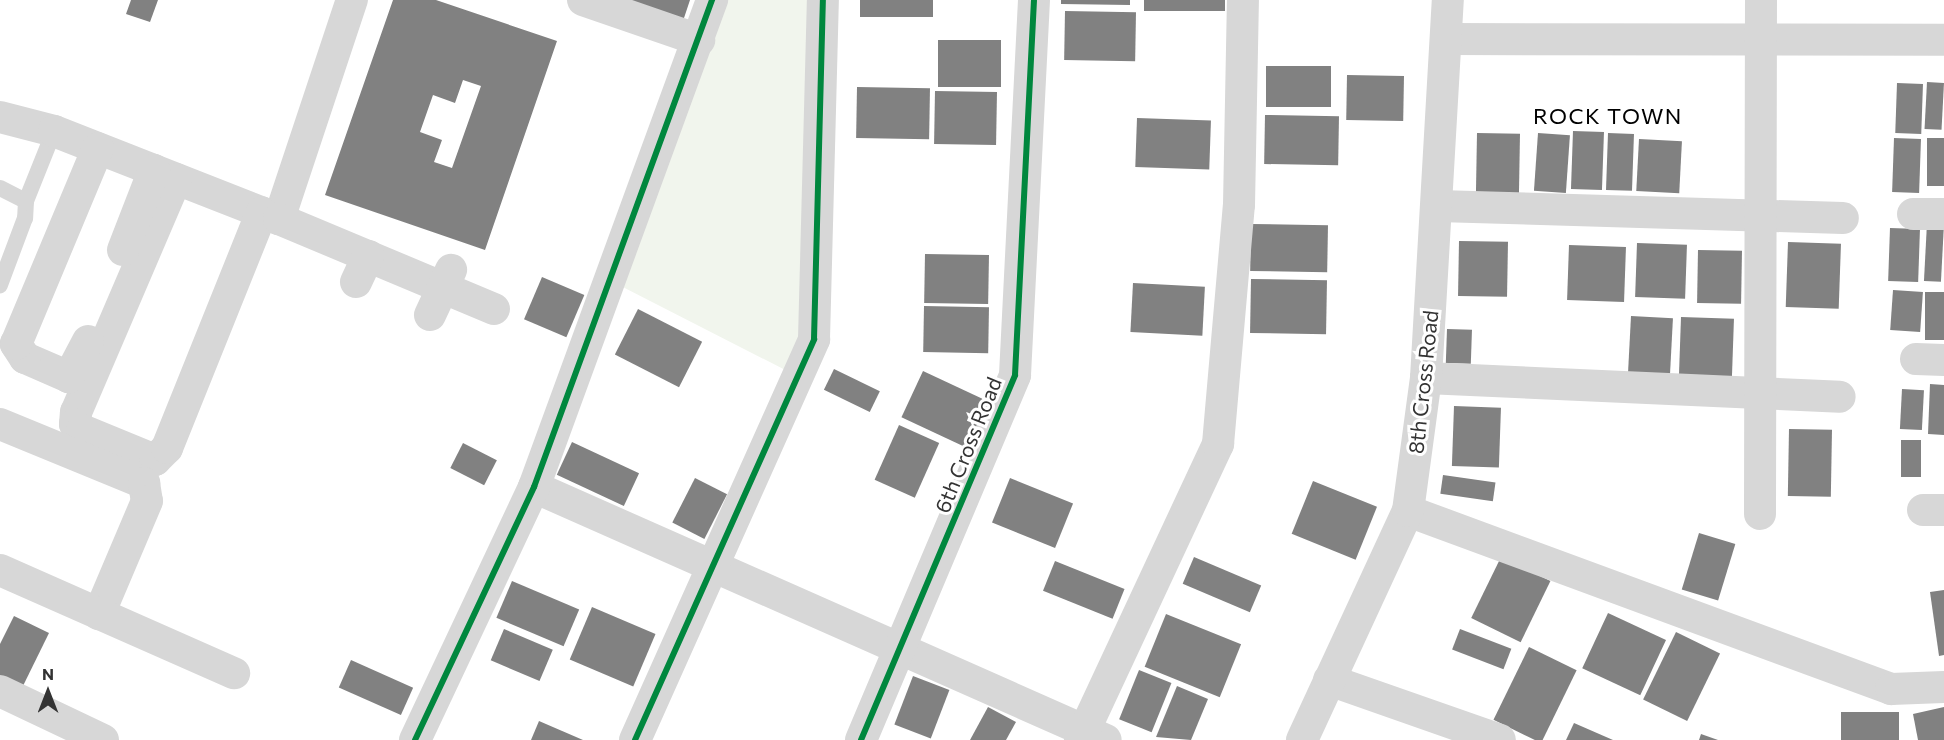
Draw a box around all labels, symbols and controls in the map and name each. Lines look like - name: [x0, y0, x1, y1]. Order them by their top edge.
- district label: ROCK TOWN: [1533, 103, 1683, 129]
- street label: 8th Cross Road: [1403, 309, 1443, 455]
- street label: 6th Cross Road: [929, 373, 1007, 517]
- north arrow: [18, 662, 78, 722]
- text: N: [42, 664, 54, 683]

